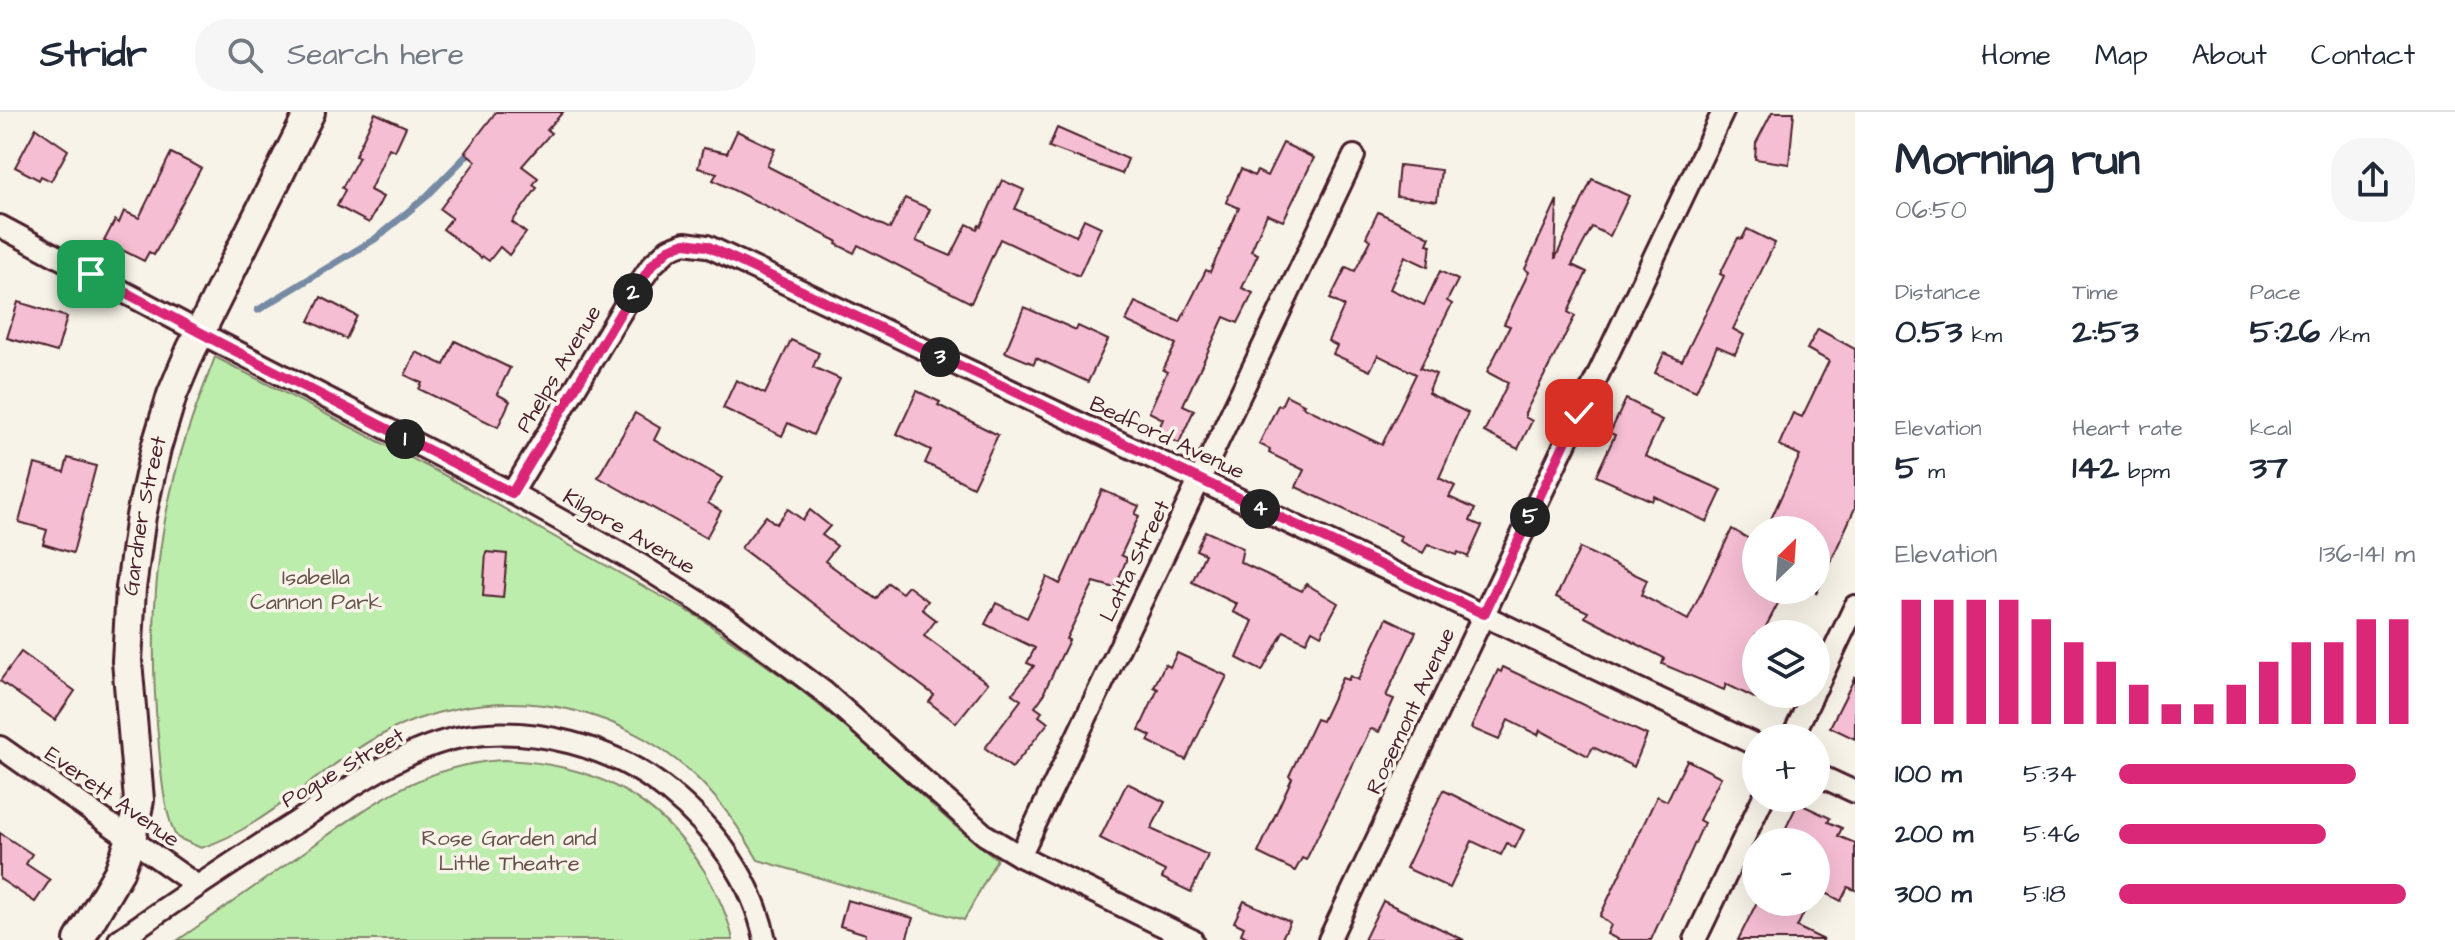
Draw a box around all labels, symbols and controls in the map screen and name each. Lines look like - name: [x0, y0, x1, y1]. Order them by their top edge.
- search box: [195, 19, 755, 91]
- text: Stridr: [40, 29, 147, 81]
- icon: search: [223, 33, 267, 77]
- text: Search here: [287, 34, 464, 76]
- text: Home: [1981, 36, 2051, 75]
- text: Map: [2095, 36, 2148, 75]
- text: About: [2192, 36, 2267, 75]
- text: Contact: [2311, 36, 2415, 75]
- text: Morning run: [1895, 131, 2140, 192]
- button: share: [2331, 138, 2415, 222]
- text: 06:50: [1895, 192, 1967, 228]
- pin: [57, 240, 125, 308]
- icon: arrive: [69, 252, 113, 296]
- pin: 2: [613, 273, 653, 313]
- text: 2: [627, 277, 639, 308]
- text: Distance: [1895, 277, 1981, 308]
- text: Time: [2072, 277, 2118, 308]
- text: Pace: [2250, 277, 2301, 308]
- street label: Phelps Avenue: [509, 299, 609, 439]
- text: 0.53: [1895, 308, 1963, 356]
- text: 2:53: [2072, 308, 2139, 356]
- text: 5:26: [2250, 308, 2320, 356]
- text: km: [1963, 320, 2002, 351]
- text: /km: [2320, 320, 2370, 351]
- pin: 3: [920, 337, 960, 377]
- text: 3: [934, 341, 946, 372]
- pin: [1545, 379, 1613, 447]
- street label: Bedford Avenue: [1084, 388, 1250, 488]
- icon: check: [1557, 391, 1601, 435]
- text: Elevation: [1895, 413, 1982, 444]
- text: Heart rate: [2072, 413, 2183, 444]
- text: kcal: [2250, 413, 2292, 444]
- pin: 1: [385, 419, 425, 459]
- text: 1: [404, 423, 406, 454]
- street label: Gardner Street: [115, 432, 174, 597]
- text: 5: [1895, 444, 1919, 492]
- text: 142: [2072, 444, 2119, 492]
- text: 37: [2250, 444, 2288, 492]
- text: m: [1919, 456, 1945, 487]
- text: bpm: [2119, 456, 2170, 487]
- street label: Kilgore Avenue: [557, 482, 701, 583]
- pin: 4: [1240, 489, 1280, 529]
- text: 4: [1253, 493, 1267, 524]
- street label: Latta Street: [1092, 495, 1178, 627]
- pin: 5: [1510, 497, 1550, 537]
- text: 5: [1522, 501, 1538, 532]
- north arrow: [1742, 516, 1830, 604]
- map controls: [1742, 516, 1830, 916]
- text: Elevation: [1895, 536, 1997, 572]
- text: 136–141 m: [2319, 536, 2415, 572]
- park label: Isabella Cannon Park: [250, 562, 382, 618]
- button: layers: [1742, 620, 1830, 708]
- street label: Rosemont Avenue: [1359, 622, 1463, 799]
- street label: Pogue Street: [276, 720, 411, 817]
- button: +: [1742, 724, 1830, 812]
- street label: Everett Avenue: [38, 739, 186, 855]
- text: 100 m: [1895, 756, 1962, 792]
- text: 5:34: [2023, 756, 2077, 792]
- text: 200 m: [1895, 816, 1973, 852]
- text: 5:46: [2023, 816, 2080, 852]
- park label: Rose Garden and Little Theatre: [422, 823, 596, 879]
- button: −: [1742, 828, 1830, 916]
- text: 300 m: [1895, 876, 1972, 912]
- text: 5:18: [2023, 876, 2066, 912]

